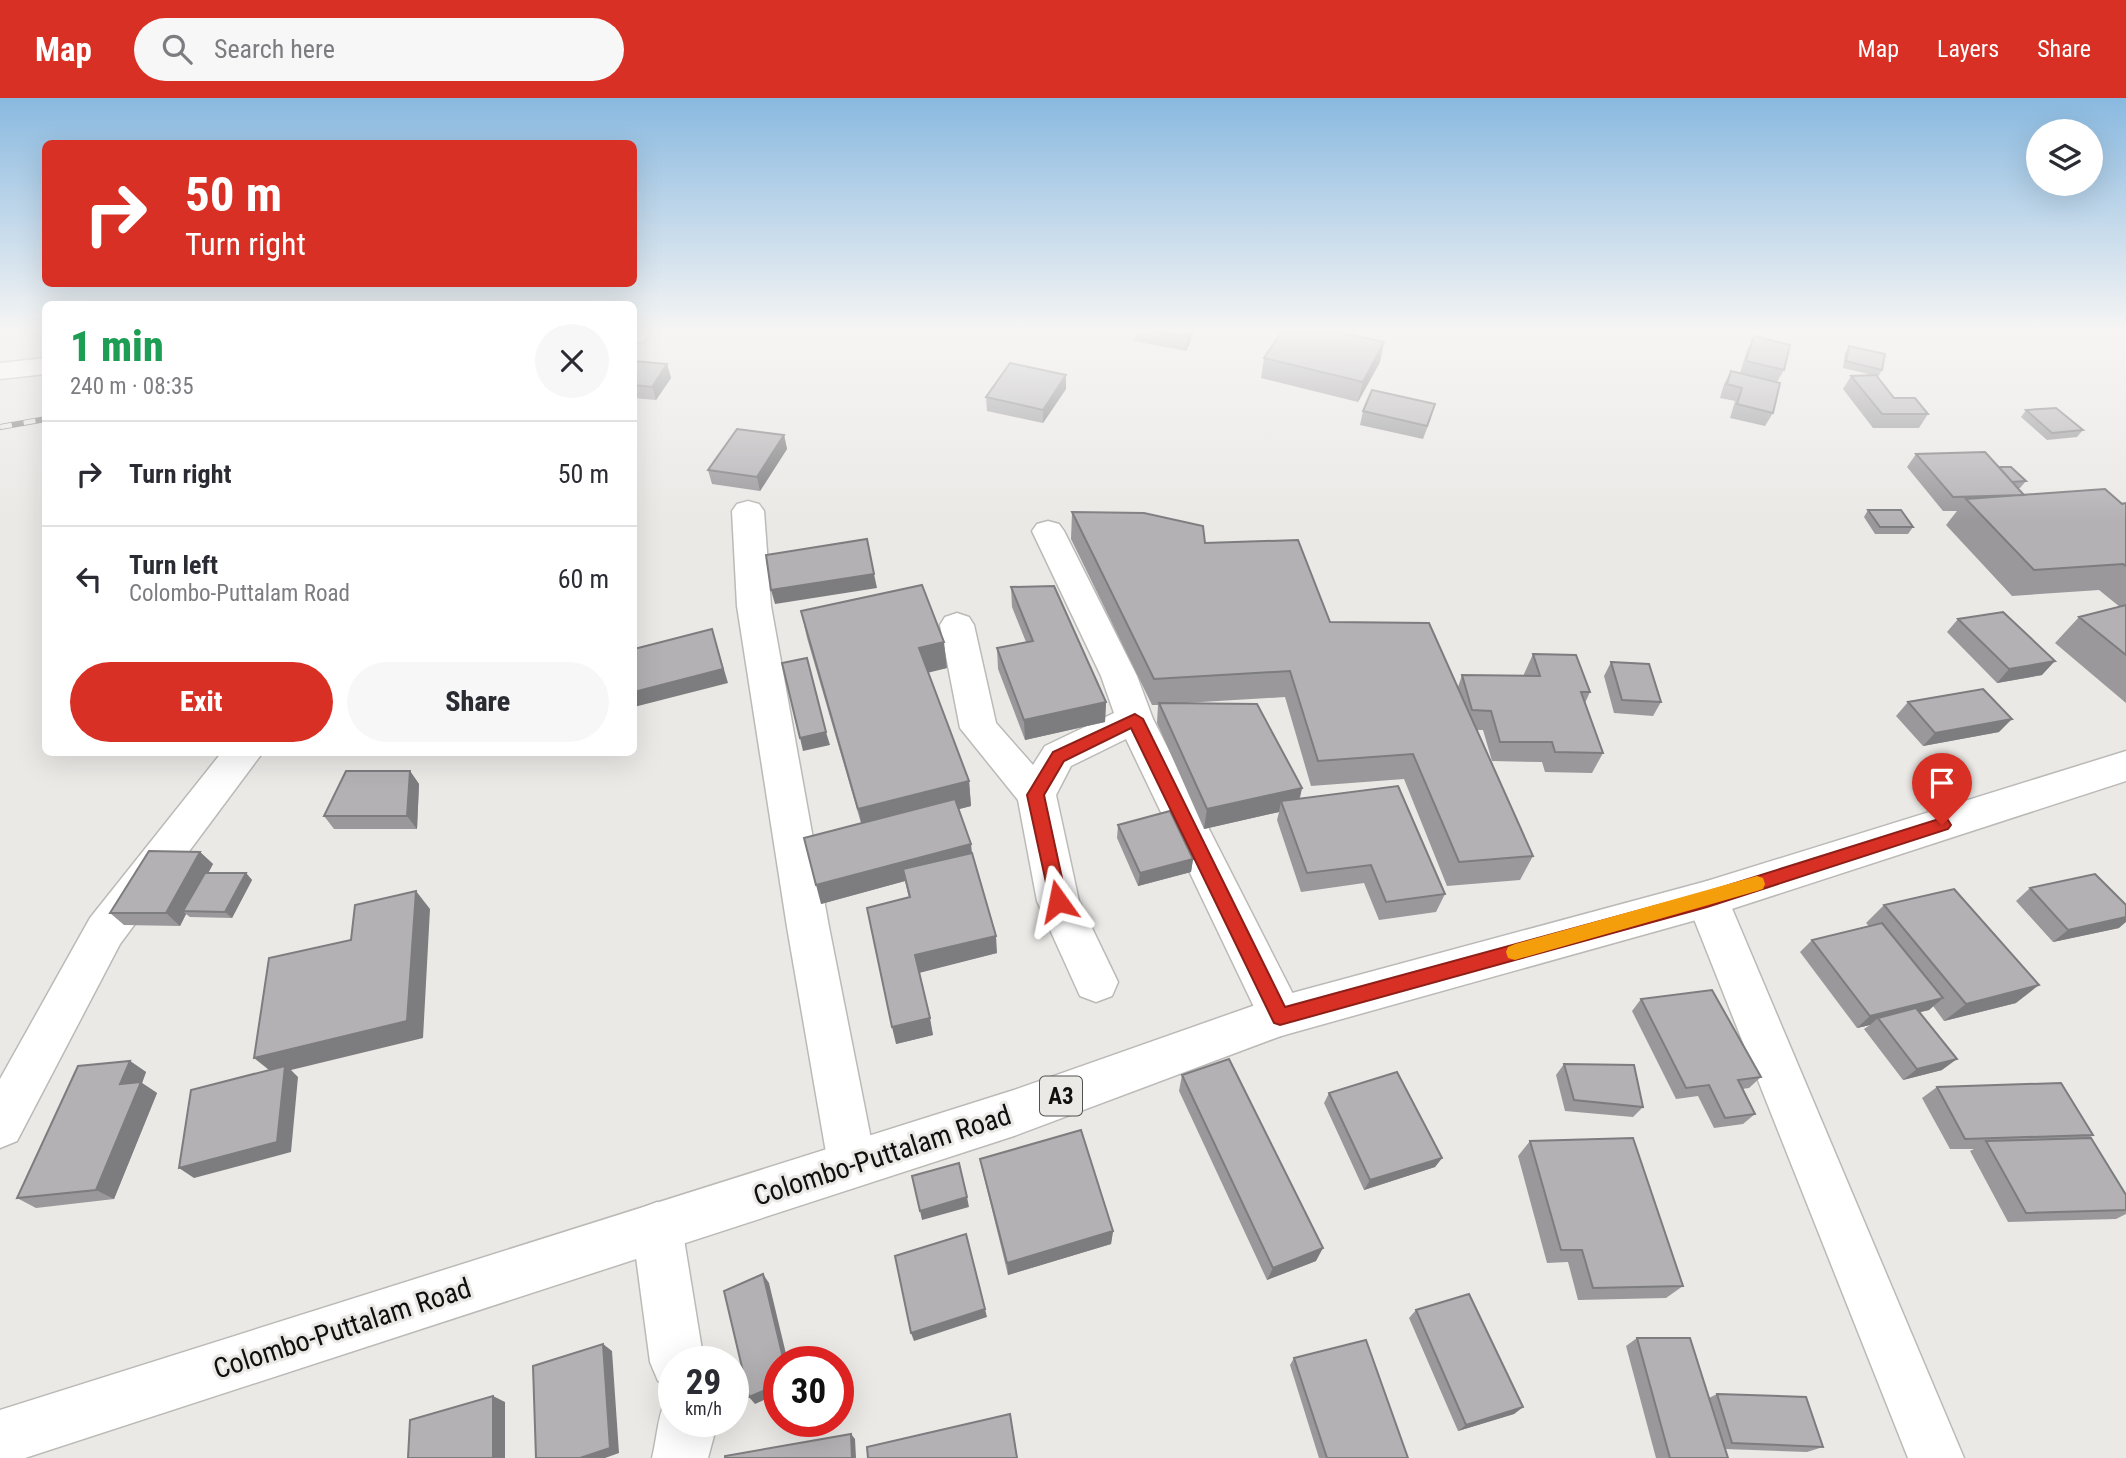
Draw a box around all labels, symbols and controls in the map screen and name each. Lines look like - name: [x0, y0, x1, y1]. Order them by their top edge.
- search box: [134, 18, 624, 81]
- text: Map: [35, 30, 92, 69]
- icon: search: [158, 30, 196, 68]
- text: Search here: [214, 34, 335, 64]
- text: Map: [1858, 35, 1899, 63]
- text: Layers: [1937, 35, 1999, 63]
- text: Share: [2037, 35, 2091, 63]
- map controls: [2026, 119, 2103, 196]
- button: layers: [2026, 119, 2103, 196]
- text: 50 m: [185, 166, 282, 223]
- icon: right: [70, 168, 161, 259]
- text: Turn right: [185, 225, 306, 263]
- text: 1 min: [70, 322, 164, 371]
- button: close: [535, 324, 609, 398]
- text: 240 m · 08:35: [70, 373, 194, 400]
- icon: right: [70, 455, 108, 493]
- text: Turn right: [129, 459, 231, 489]
- text: 50 m: [558, 459, 609, 489]
- text: Turn left: [129, 550, 218, 580]
- icon: left: [70, 560, 108, 598]
- text: 60 m: [558, 564, 609, 594]
- text: Colombo-Puttalam Road: [129, 580, 350, 607]
- button: Exit: [70, 662, 333, 742]
- button: Share: [347, 662, 609, 742]
- pin: [1912, 753, 1972, 825]
- icon: arrive: [1923, 764, 1961, 802]
- position arrow: [1021, 864, 1095, 938]
- road number: A3: [1040, 1077, 1082, 1116]
- street label: Colombo-Puttalam Road: [749, 1098, 1015, 1213]
- street label: Colombo-Puttalam Road: [209, 1271, 475, 1386]
- speed limit sign: 30: [763, 1346, 854, 1437]
- text: 29: [686, 1362, 721, 1403]
- text: km/h: [685, 1398, 722, 1419]

